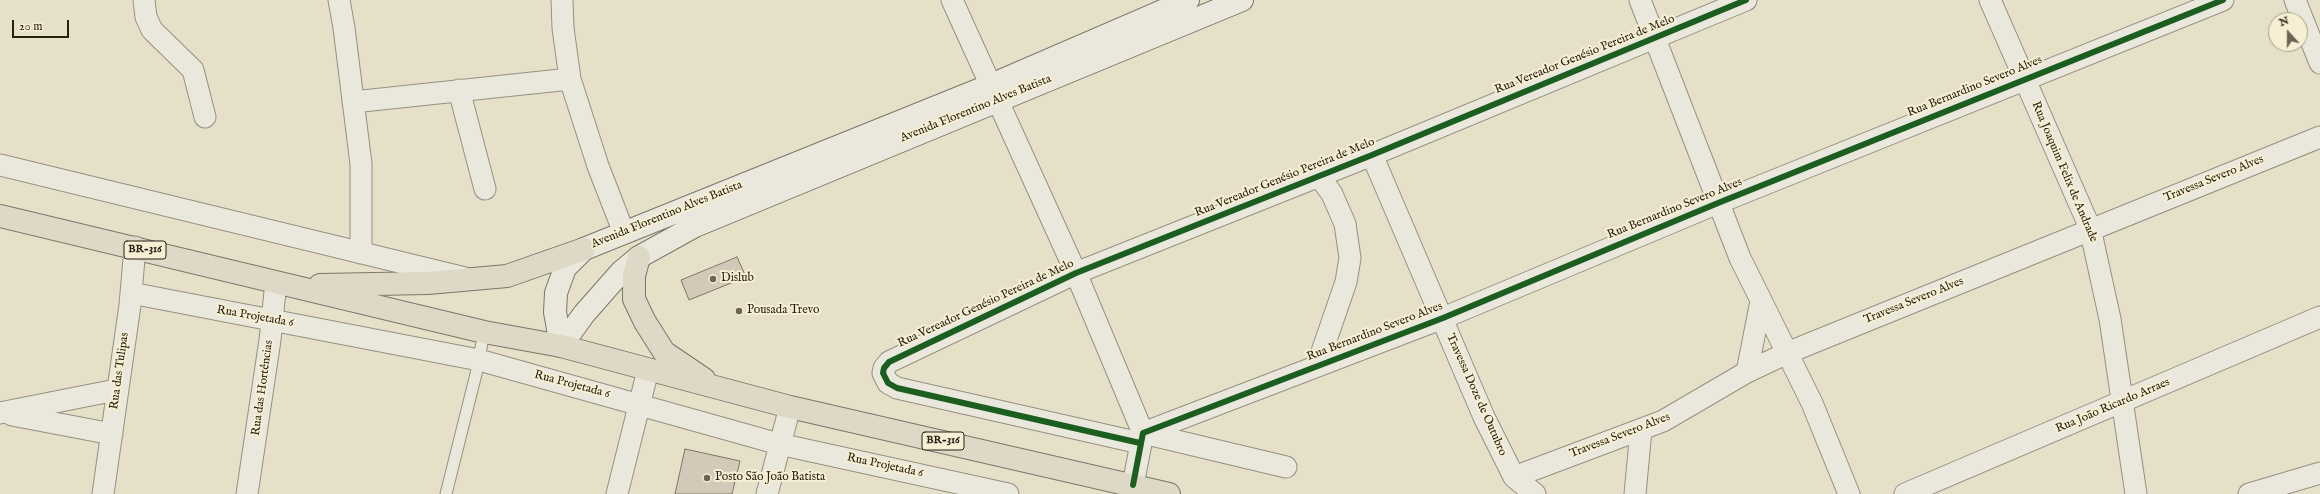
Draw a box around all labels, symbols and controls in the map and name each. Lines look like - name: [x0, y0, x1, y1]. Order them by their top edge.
- scale bar: [14, 12, 71, 38]
- street label: Rua Vereador Genésio Pereira de Melo: [1493, 12, 1677, 98]
- north arrow: [2268, 12, 2308, 52]
- text: N: [2277, 13, 2291, 30]
- text: 20 m: [19, 19, 42, 34]
- street label: Rua Bernardino Severo Alves: [1905, 53, 2045, 121]
- street label: Avenida Florentino Alves Batista: [898, 72, 1054, 146]
- street label: Rua Joaquim Felix de Andrade: [2028, 99, 2100, 245]
- street label: Rua Vereador Genésio Pereira de Melo: [1193, 135, 1377, 221]
- street label: Travessa Severo Alves: [2162, 152, 2266, 206]
- street label: Rua Bernardino Severo Alves: [1605, 175, 1745, 243]
- street label: Avenida Florentino Alves Batista: [589, 178, 745, 252]
- road number: BR-316: [124, 241, 166, 259]
- street label: Rua Vereador Genésio Pereira de Melo: [896, 257, 1076, 351]
- place label: Dislub: [721, 272, 754, 286]
- marker: Dislub: [708, 274, 718, 284]
- street label: Travessa Severo Alves: [1862, 274, 1966, 328]
- street label: Rua Bernardino Severo Alves: [1305, 299, 1445, 365]
- street label: Rua Projetada 6: [215, 303, 295, 331]
- place label: Pousada Trevo: [747, 304, 819, 318]
- marker: Pousada Trevo: [734, 306, 744, 316]
- street label: Rua das Tulipas: [107, 331, 133, 411]
- street label: Travessa Doze de Outubro: [1443, 332, 1509, 458]
- street label: Rua das Hortências: [249, 339, 277, 437]
- street label: Rua Projetada 6: [533, 368, 611, 402]
- street label: Rua João Ricardo Arraes: [2054, 375, 2172, 437]
- street label: Travessa Severo Alves: [1568, 410, 1672, 462]
- road number: BR-316: [922, 432, 964, 450]
- street label: Rua Projetada 6: [845, 451, 925, 481]
- place label: Posto São João Batista: [715, 471, 825, 485]
- marker: Posto São João Batista: [702, 473, 712, 483]

